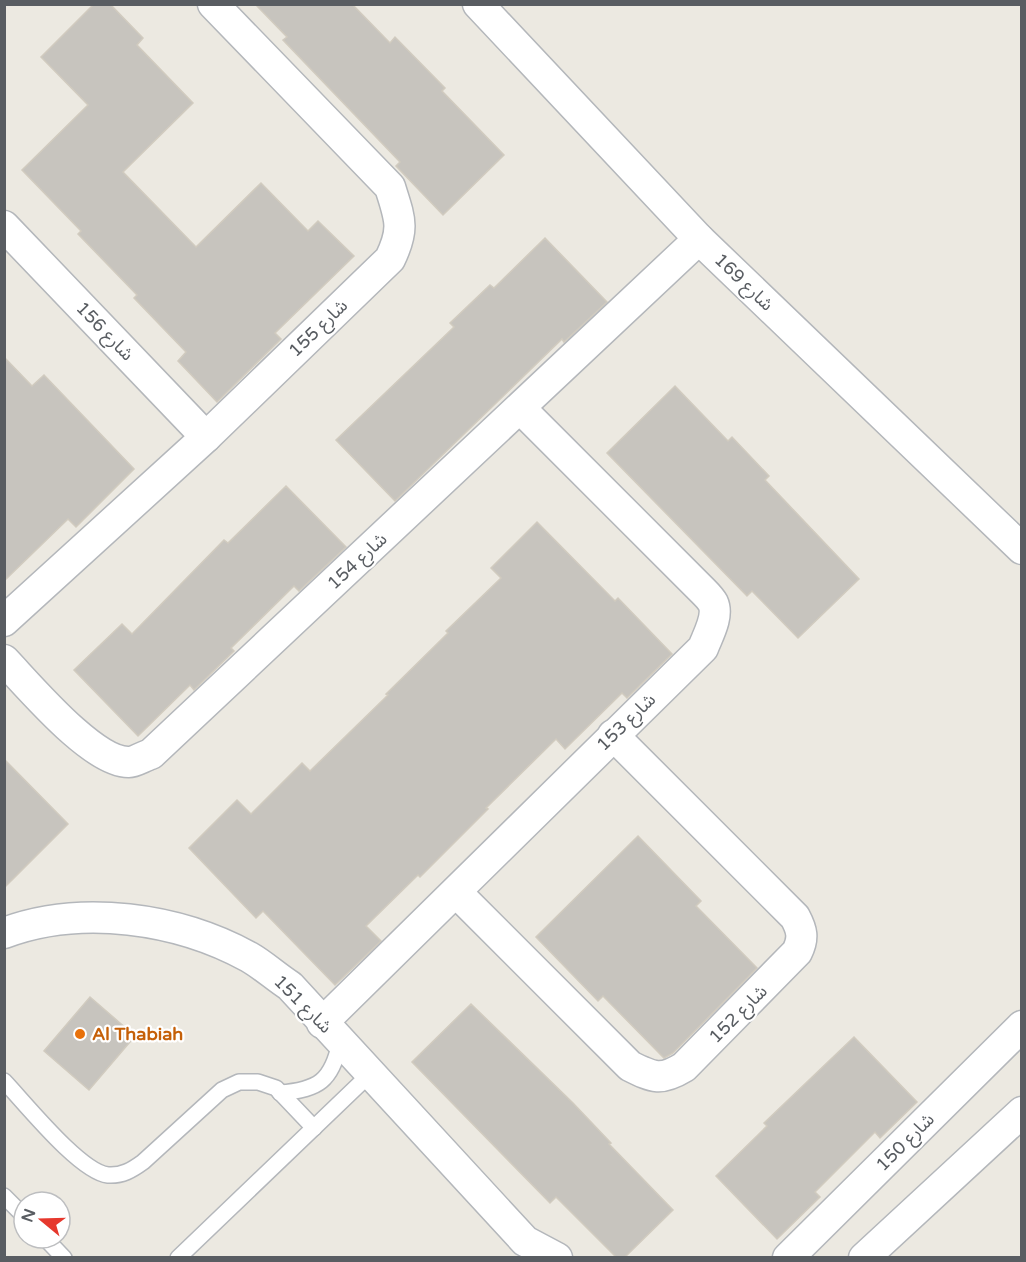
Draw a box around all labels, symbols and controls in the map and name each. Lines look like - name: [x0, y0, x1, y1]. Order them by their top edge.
- street label: شارع 169: [708, 248, 778, 318]
- street label: شارع 155: [284, 294, 354, 364]
- street label: شارع 156: [69, 297, 139, 367]
- street label: شارع 154: [323, 528, 393, 596]
- street label: شارع 153: [592, 688, 662, 758]
- street label: شارع 151: [267, 970, 337, 1040]
- street label: شارع 152: [704, 980, 774, 1050]
- place label: Al Thabiah: [92, 1023, 183, 1045]
- marker: Al Thabiah: [73, 1027, 87, 1041]
- street label: شارع 150: [871, 1108, 941, 1178]
- north arrow: [12, 1190, 72, 1250]
- text: N: [17, 1206, 40, 1225]

